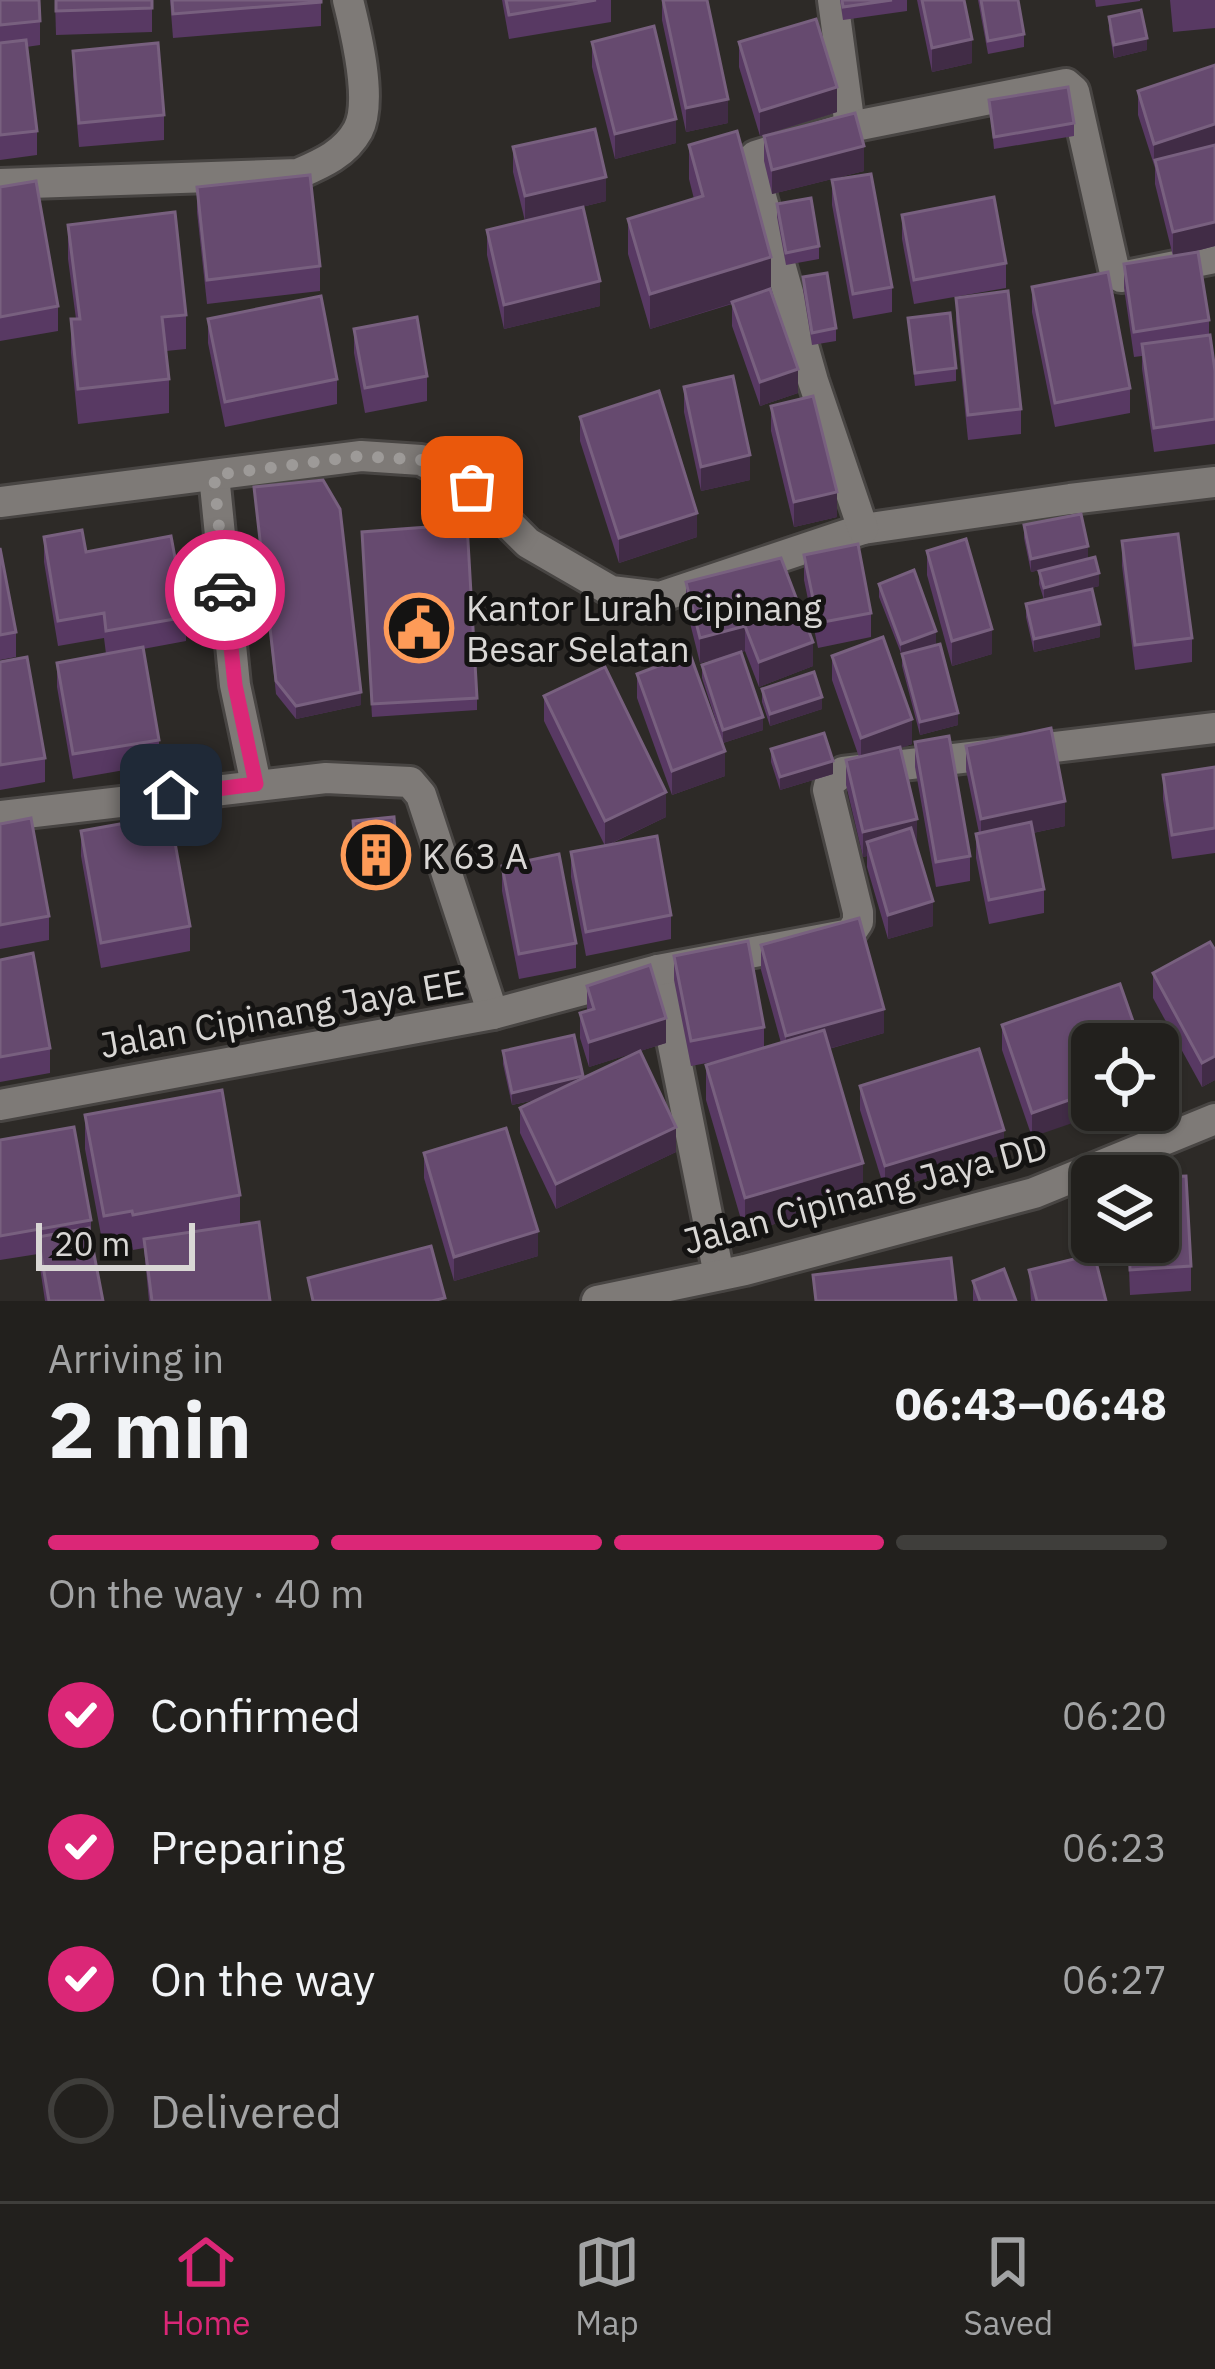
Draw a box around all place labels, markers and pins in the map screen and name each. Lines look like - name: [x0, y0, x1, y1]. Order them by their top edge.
- pin: [421, 436, 523, 538]
- place label: Kantor Lurah Cipinang Besar Selatan: [466, 584, 822, 672]
- public building icon: Kantor Lurah Cipinang Besar Selatan: [384, 593, 454, 663]
- pin: [120, 744, 222, 846]
- building icon: K 63 A: [341, 820, 411, 890]
- place label: K 63 A: [422, 832, 528, 879]

